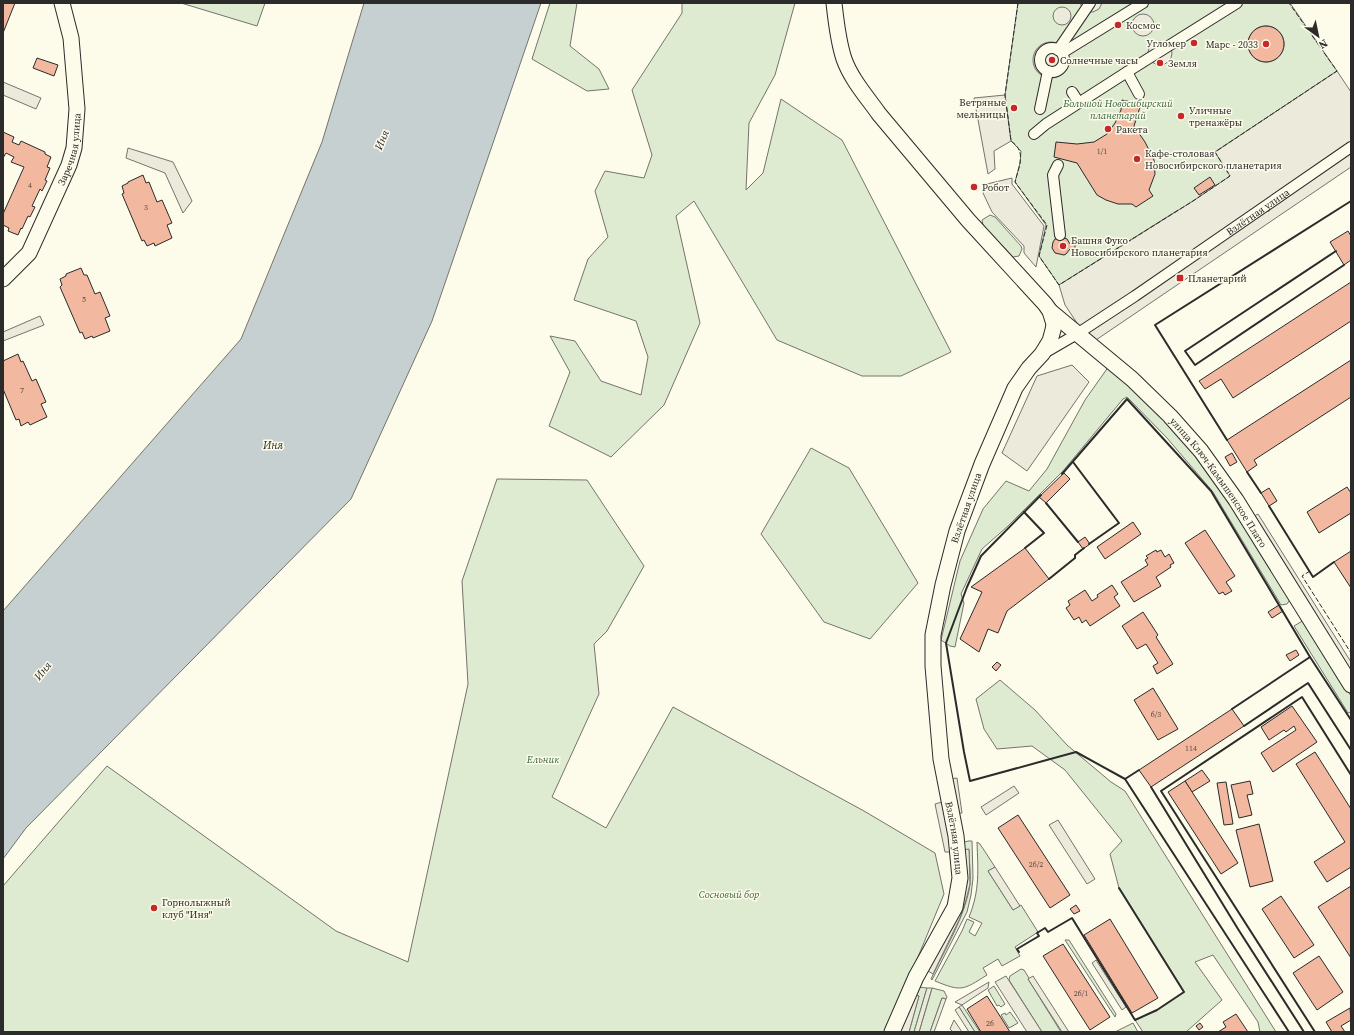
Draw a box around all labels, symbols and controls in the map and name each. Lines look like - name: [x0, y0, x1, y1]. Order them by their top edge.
- north arrow: [1298, 16, 1338, 56]
- place label: Космос: [1126, 19, 1160, 32]
- marker: Космос: [1113, 20, 1123, 30]
- text: N: [1316, 35, 1331, 52]
- place label: Угломер: [1146, 37, 1186, 50]
- marker: Угломер: [1189, 38, 1199, 48]
- place label: Марс - 2033: [1206, 38, 1258, 51]
- marker: Марс - 2033: [1261, 39, 1271, 49]
- place label: Солнечные часы: [1060, 54, 1139, 67]
- marker: Солнечные часы: [1047, 55, 1057, 65]
- place label: Земля: [1168, 57, 1197, 70]
- marker: Земля: [1155, 58, 1165, 68]
- place label: Ветряные мельницы: [956, 96, 1006, 121]
- park label: Большой Новосибирский планетарий: [1062, 97, 1173, 122]
- marker: Ветряные мельницы: [1009, 103, 1019, 113]
- place label: Уличные тренажёры: [1189, 104, 1243, 129]
- marker: Уличные тренажёры: [1176, 111, 1186, 121]
- street label: Заречная улица: [54, 112, 83, 187]
- place label: Ракета: [1116, 123, 1149, 136]
- marker: Ракета: [1103, 124, 1113, 134]
- water label: Иня: [371, 127, 393, 153]
- house number: 1/1: [1097, 146, 1107, 157]
- place label: Кафе-столовая Новосибирского планетария: [1145, 147, 1282, 172]
- marker: Кафе-столовая Новосибирского планетария: [1132, 154, 1142, 164]
- house number: 4: [28, 180, 32, 191]
- place label: Робот: [982, 181, 1010, 194]
- marker: Робот: [969, 182, 979, 192]
- street label: Взлётная улица: [1223, 185, 1292, 238]
- house number: 3: [144, 202, 148, 213]
- place label: Башня Фуко Новосибирского планетария: [1071, 234, 1208, 259]
- marker: Башня Фуко Новосибирского планетария: [1058, 241, 1068, 251]
- place label: Планетарий: [1188, 272, 1247, 285]
- marker: Планетарий: [1175, 273, 1185, 283]
- house number: 5: [82, 294, 86, 305]
- house number: 7: [20, 385, 24, 396]
- street label: улица Ключ-Камышенское Плато: [1167, 414, 1271, 550]
- water label: Иня: [262, 438, 284, 453]
- street label: Взлётная улица: [948, 470, 984, 545]
- water label: Иня: [30, 658, 55, 684]
- house number: 6/3: [1151, 709, 1161, 720]
- house number: 114: [1185, 743, 1197, 754]
- park label: Ельник: [526, 753, 559, 766]
- street label: Взлётная улица: [943, 800, 966, 876]
- house number: 26/2: [1029, 859, 1043, 870]
- park label: Сосновый бор: [699, 888, 759, 901]
- place label: Горнолыжный клуб "Иня": [162, 896, 231, 921]
- marker: Горнолыжный клуб "Иня": [149, 903, 159, 913]
- house number: 26/1: [1074, 988, 1088, 999]
- house number: 26: [986, 1018, 994, 1029]

